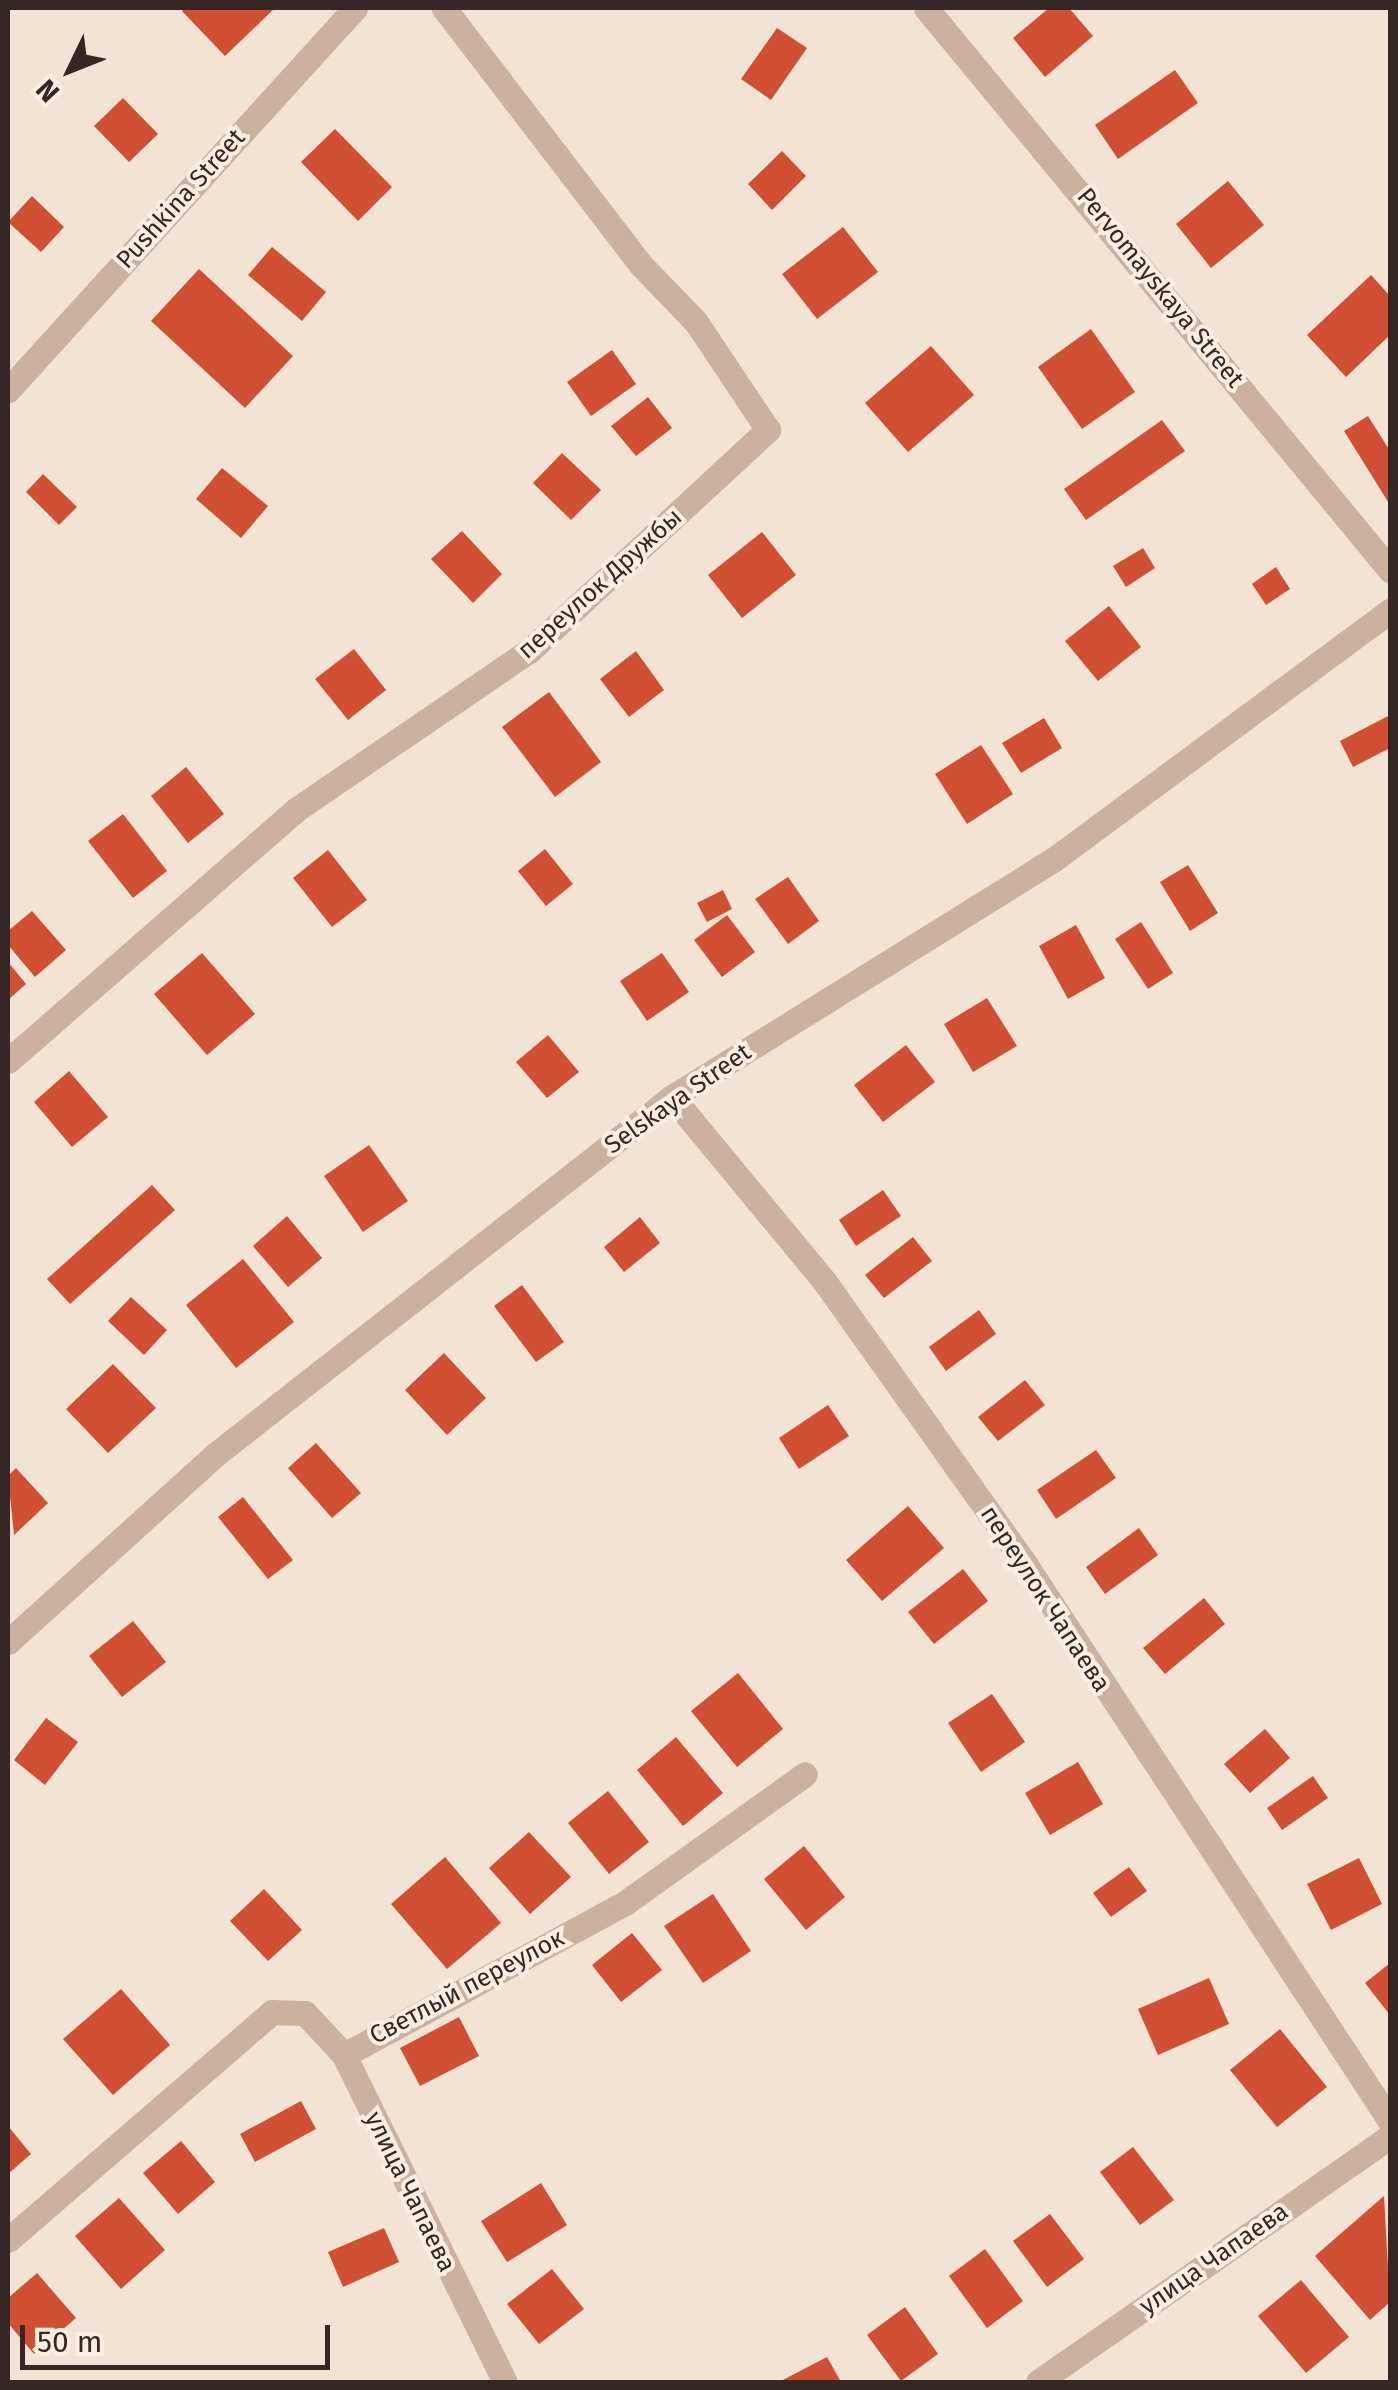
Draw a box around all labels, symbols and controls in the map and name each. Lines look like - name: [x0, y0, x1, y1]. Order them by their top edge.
- north arrow: [20, 20, 120, 120]
- text: N: [29, 73, 66, 109]
- street label: Pushkina Street: [111, 123, 251, 275]
- street label: Pervomayskaya Street: [1070, 182, 1250, 394]
- street label: переулок Дружбы: [512, 502, 688, 666]
- street label: Selskaya Street: [599, 1037, 757, 1161]
- street label: переулок Чапаева: [974, 1500, 1116, 1698]
- street label: Светлый переулок: [365, 1923, 569, 2051]
- street label: улица Чапаева: [358, 2107, 462, 2277]
- street label: улица Чапаева: [1134, 2197, 1294, 2321]
- scale bar: [25, 2305, 335, 2367]
- text: 50 m: [37, 2324, 102, 2360]

